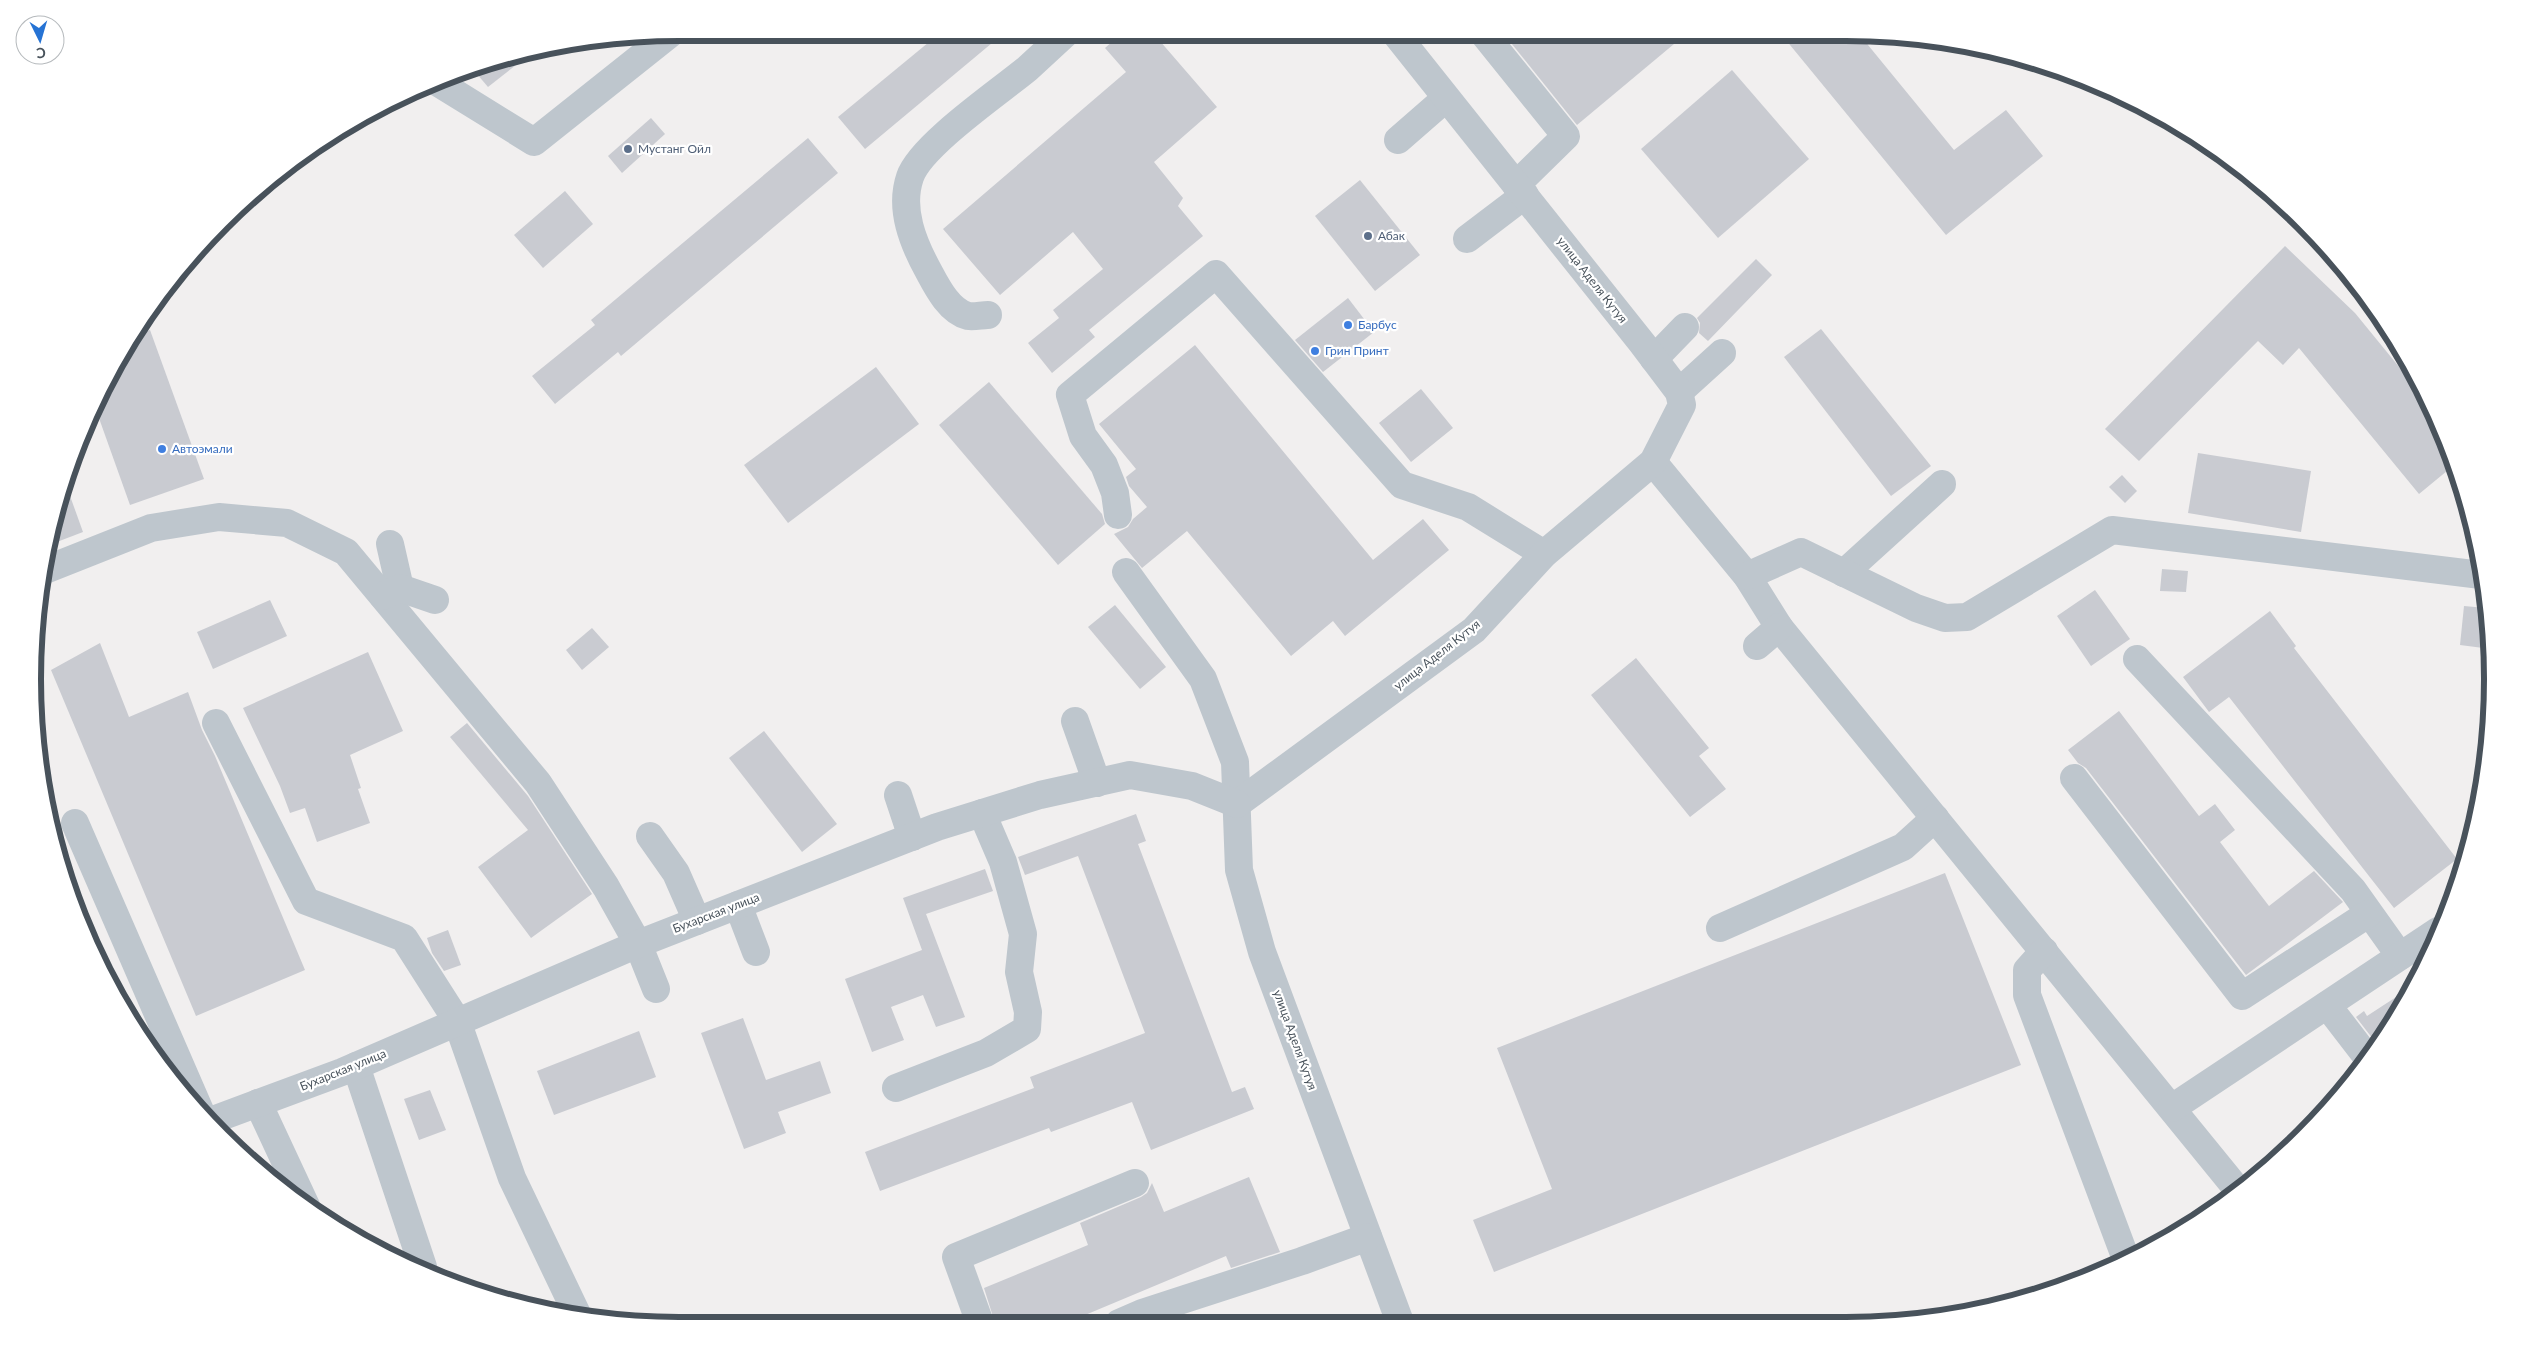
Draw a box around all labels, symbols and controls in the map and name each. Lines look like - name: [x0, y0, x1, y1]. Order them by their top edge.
- north arrow: [15, 15, 65, 65]
- text: С: [35, 45, 47, 62]
- place label: Мустанг Ойл: [638, 141, 711, 156]
- marker: Мустанг Ойл: [622, 143, 634, 155]
- place label: Абак: [1378, 228, 1406, 243]
- marker: Абак: [1362, 230, 1374, 242]
- street label: улица Аделя Кутуя: [1554, 234, 1631, 326]
- place label: Барбус: [1358, 317, 1397, 332]
- marker: Барбус: [1342, 319, 1354, 331]
- place label: Грин Принт: [1325, 343, 1389, 358]
- marker: Грин Принт: [1309, 345, 1321, 357]
- place label: Автоэмали: [172, 441, 233, 456]
- marker: Автоэмали: [156, 443, 168, 455]
- street label: улица Аделя Кутуя: [1391, 616, 1483, 693]
- street label: Бухарская улица: [670, 889, 761, 936]
- street label: улица Аделя Кутуя: [1270, 988, 1321, 1092]
- street label: Бухарская улица: [298, 1045, 388, 1094]

